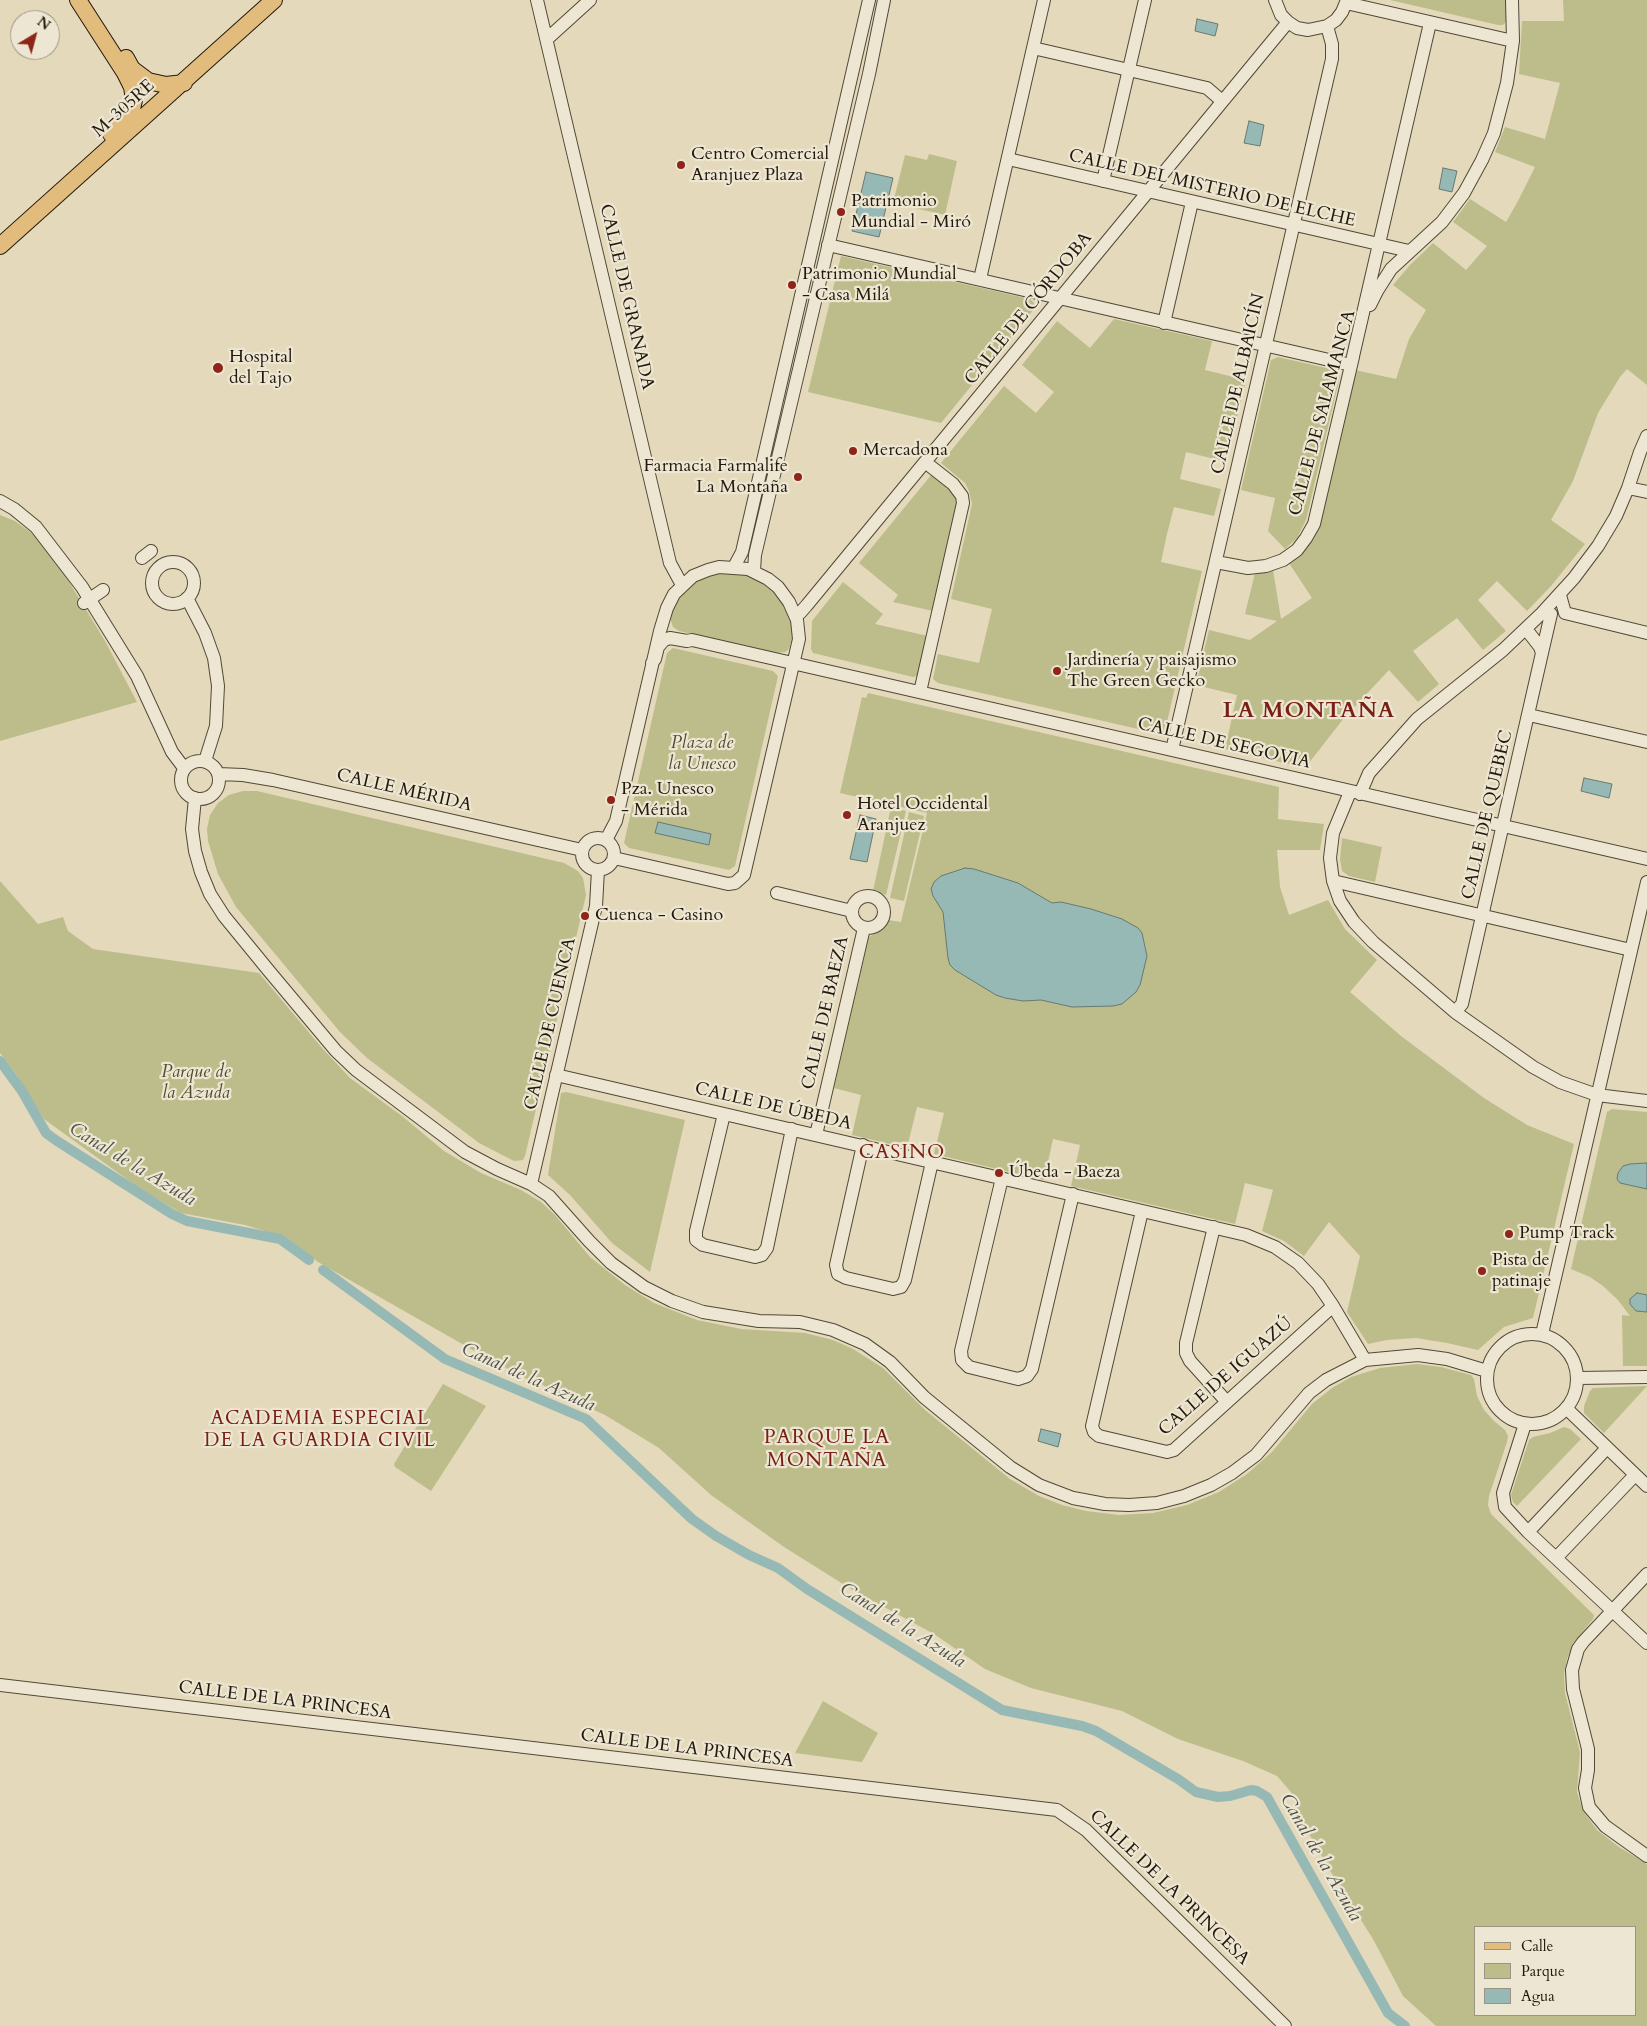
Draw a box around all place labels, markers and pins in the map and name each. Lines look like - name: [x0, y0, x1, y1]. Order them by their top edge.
- place label: Centro Comercial Aranjuez Plaza: [691, 144, 829, 186]
- marker: Centro Comercial Aranjuez Plaza: [675, 159, 687, 171]
- place label: Patrimonio Mundial - Miró: [851, 191, 971, 233]
- marker: Patrimonio Mundial - Miró: [835, 206, 847, 218]
- place label: Patrimonio Mundial - Casa Milá: [802, 264, 957, 306]
- marker: Patrimonio Mundial - Casa Milá: [786, 279, 798, 291]
- place label: Hospital del Tajo: [229, 347, 292, 389]
- marker: Hospital del Tajo: [211, 361, 225, 375]
- place label: Mercadona: [863, 440, 948, 462]
- marker: Mercadona: [847, 445, 859, 457]
- place label: Farmacia Farmalife La Montaña: [644, 456, 788, 498]
- marker: Farmacia Farmalife La Montaña: [792, 471, 804, 483]
- place label: Jardinería y paisajismo The Green Gecko: [1067, 650, 1236, 692]
- marker: Jardinería y paisajismo The Green Gecko: [1051, 665, 1063, 677]
- place label: Pza. Unesco - Mérida: [621, 779, 714, 822]
- marker: Pza. Unesco - Mérida: [605, 794, 617, 806]
- place label: Hotel Occidental Aranjuez: [857, 794, 988, 836]
- marker: Hotel Occidental Aranjuez: [841, 809, 853, 821]
- place label: Cuenca - Casino: [595, 905, 723, 927]
- marker: Cuenca - Casino: [579, 910, 591, 922]
- place label: Úbeda - Baeza: [1009, 1162, 1121, 1184]
- marker: Úbeda - Baeza: [993, 1167, 1005, 1179]
- place label: Pump Track: [1519, 1223, 1615, 1245]
- marker: Pump Track: [1503, 1228, 1515, 1240]
- place label: Pista de patinaje: [1492, 1250, 1551, 1292]
- marker: Pista de patinaje: [1476, 1265, 1488, 1277]

